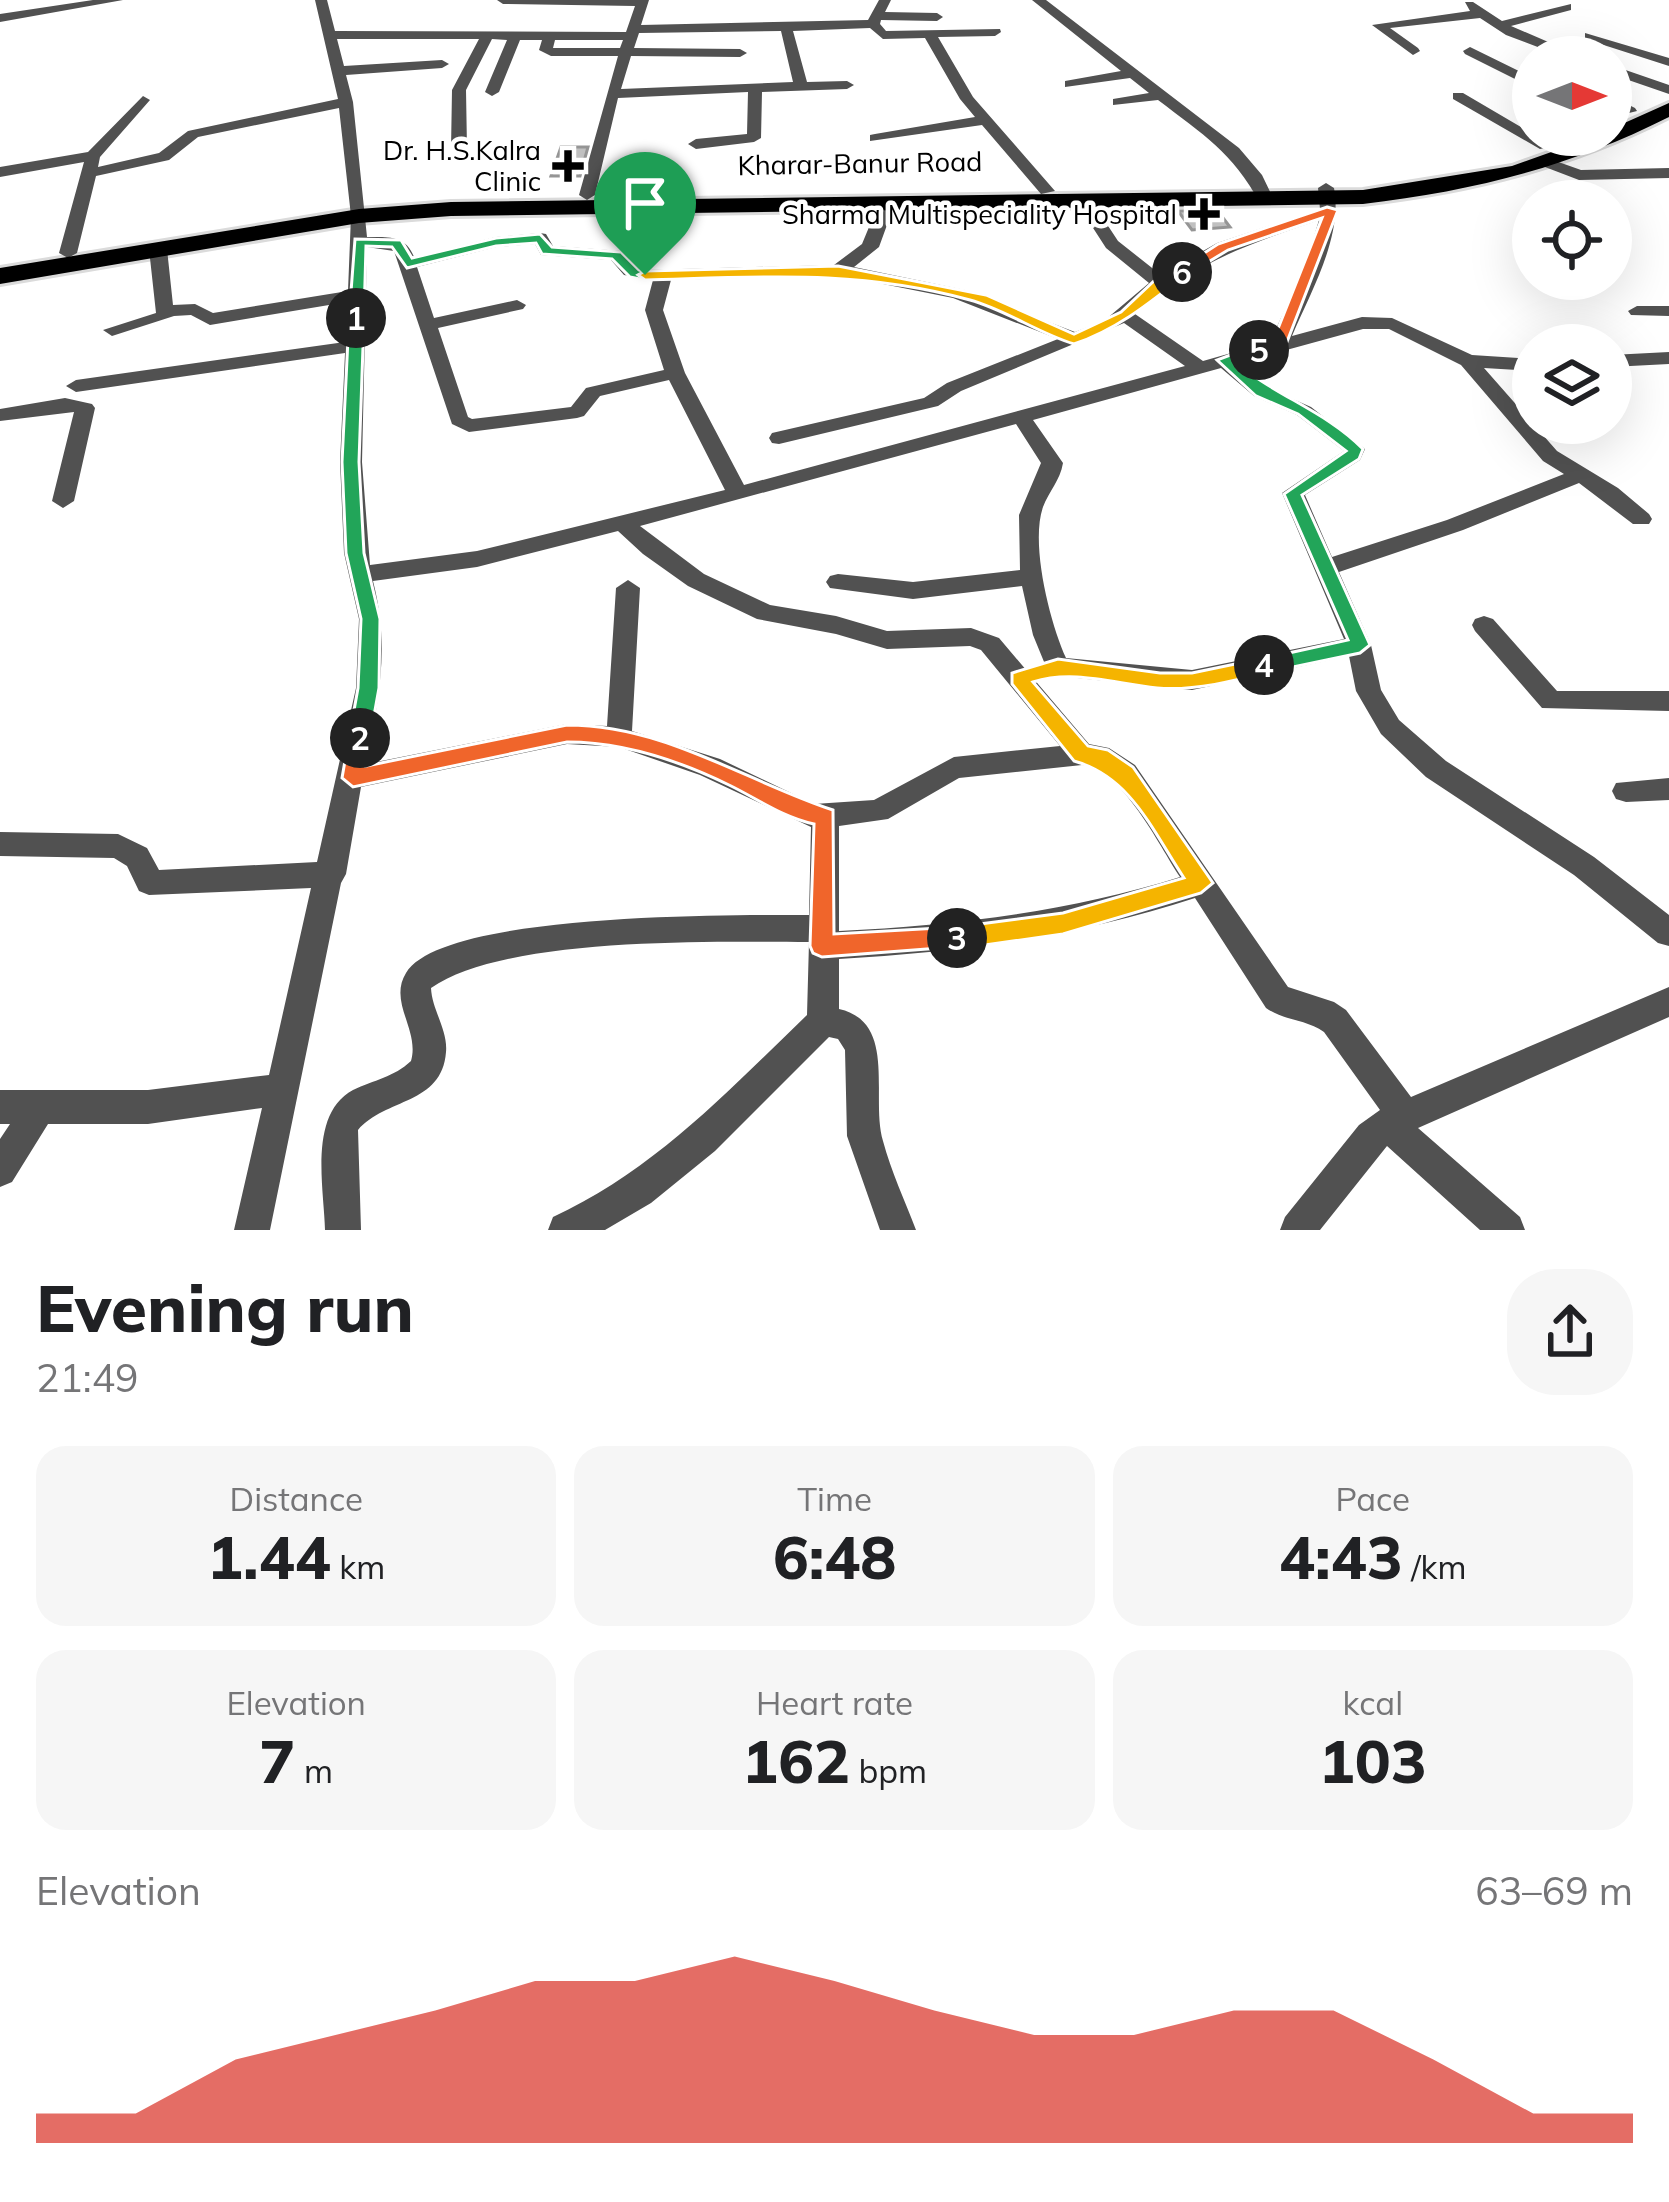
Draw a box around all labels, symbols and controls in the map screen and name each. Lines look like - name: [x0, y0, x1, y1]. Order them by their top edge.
- north arrow: [1512, 36, 1632, 156]
- map controls: [1512, 36, 1632, 444]
- place label: Dr. H.S.Kalra Clinic: [383, 133, 541, 198]
- street label: Kharar-Banur Road: [737, 144, 983, 182]
- marker: Dr. H.S.Kalra Clinic: [552, 150, 584, 182]
- pin: [594, 152, 696, 275]
- icon: arrive: [612, 170, 678, 236]
- button: locate: [1512, 180, 1632, 300]
- place label: Sharma Multispeciality Hospital: [782, 197, 1177, 231]
- marker: Sharma Multispeciality Hospital: [1188, 198, 1220, 230]
- pin: 6: [1152, 242, 1212, 302]
- text: 6: [1172, 251, 1192, 292]
- pin: 1: [326, 288, 386, 348]
- text: 1: [346, 297, 366, 338]
- pin: 5: [1229, 320, 1289, 380]
- button: layers: [1512, 324, 1632, 444]
- text: 5: [1249, 329, 1269, 370]
- pin: 4: [1234, 635, 1294, 695]
- text: 4: [1254, 644, 1274, 685]
- pin: 2: [330, 708, 390, 768]
- text: 2: [350, 717, 370, 758]
- pin: 3: [927, 908, 987, 968]
- text: 3: [947, 917, 967, 958]
- text: Evening run: [36, 1266, 414, 1349]
- button: share: [1507, 1269, 1633, 1395]
- text: 21:49: [36, 1353, 139, 1402]
- text: Distance: [229, 1478, 363, 1519]
- text: Time: [797, 1478, 872, 1519]
- text: Pace: [1336, 1478, 1410, 1519]
- text: 1.44: [207, 1519, 331, 1594]
- text: 6:48: [773, 1519, 896, 1594]
- text: 4:43: [1279, 1519, 1403, 1594]
- text: km: [331, 1546, 385, 1587]
- text: /km: [1403, 1546, 1467, 1587]
- text: Elevation: [226, 1682, 366, 1723]
- text: Heart rate: [756, 1682, 913, 1723]
- text: kcal: [1343, 1682, 1403, 1723]
- text: 7: [259, 1723, 295, 1798]
- text: 162: [742, 1723, 850, 1798]
- text: 103: [1319, 1723, 1427, 1798]
- text: m: [295, 1750, 333, 1791]
- text: bpm: [850, 1750, 927, 1791]
- text: Elevation: [36, 1866, 201, 1915]
- text: 63–69 m: [1475, 1866, 1633, 1915]

